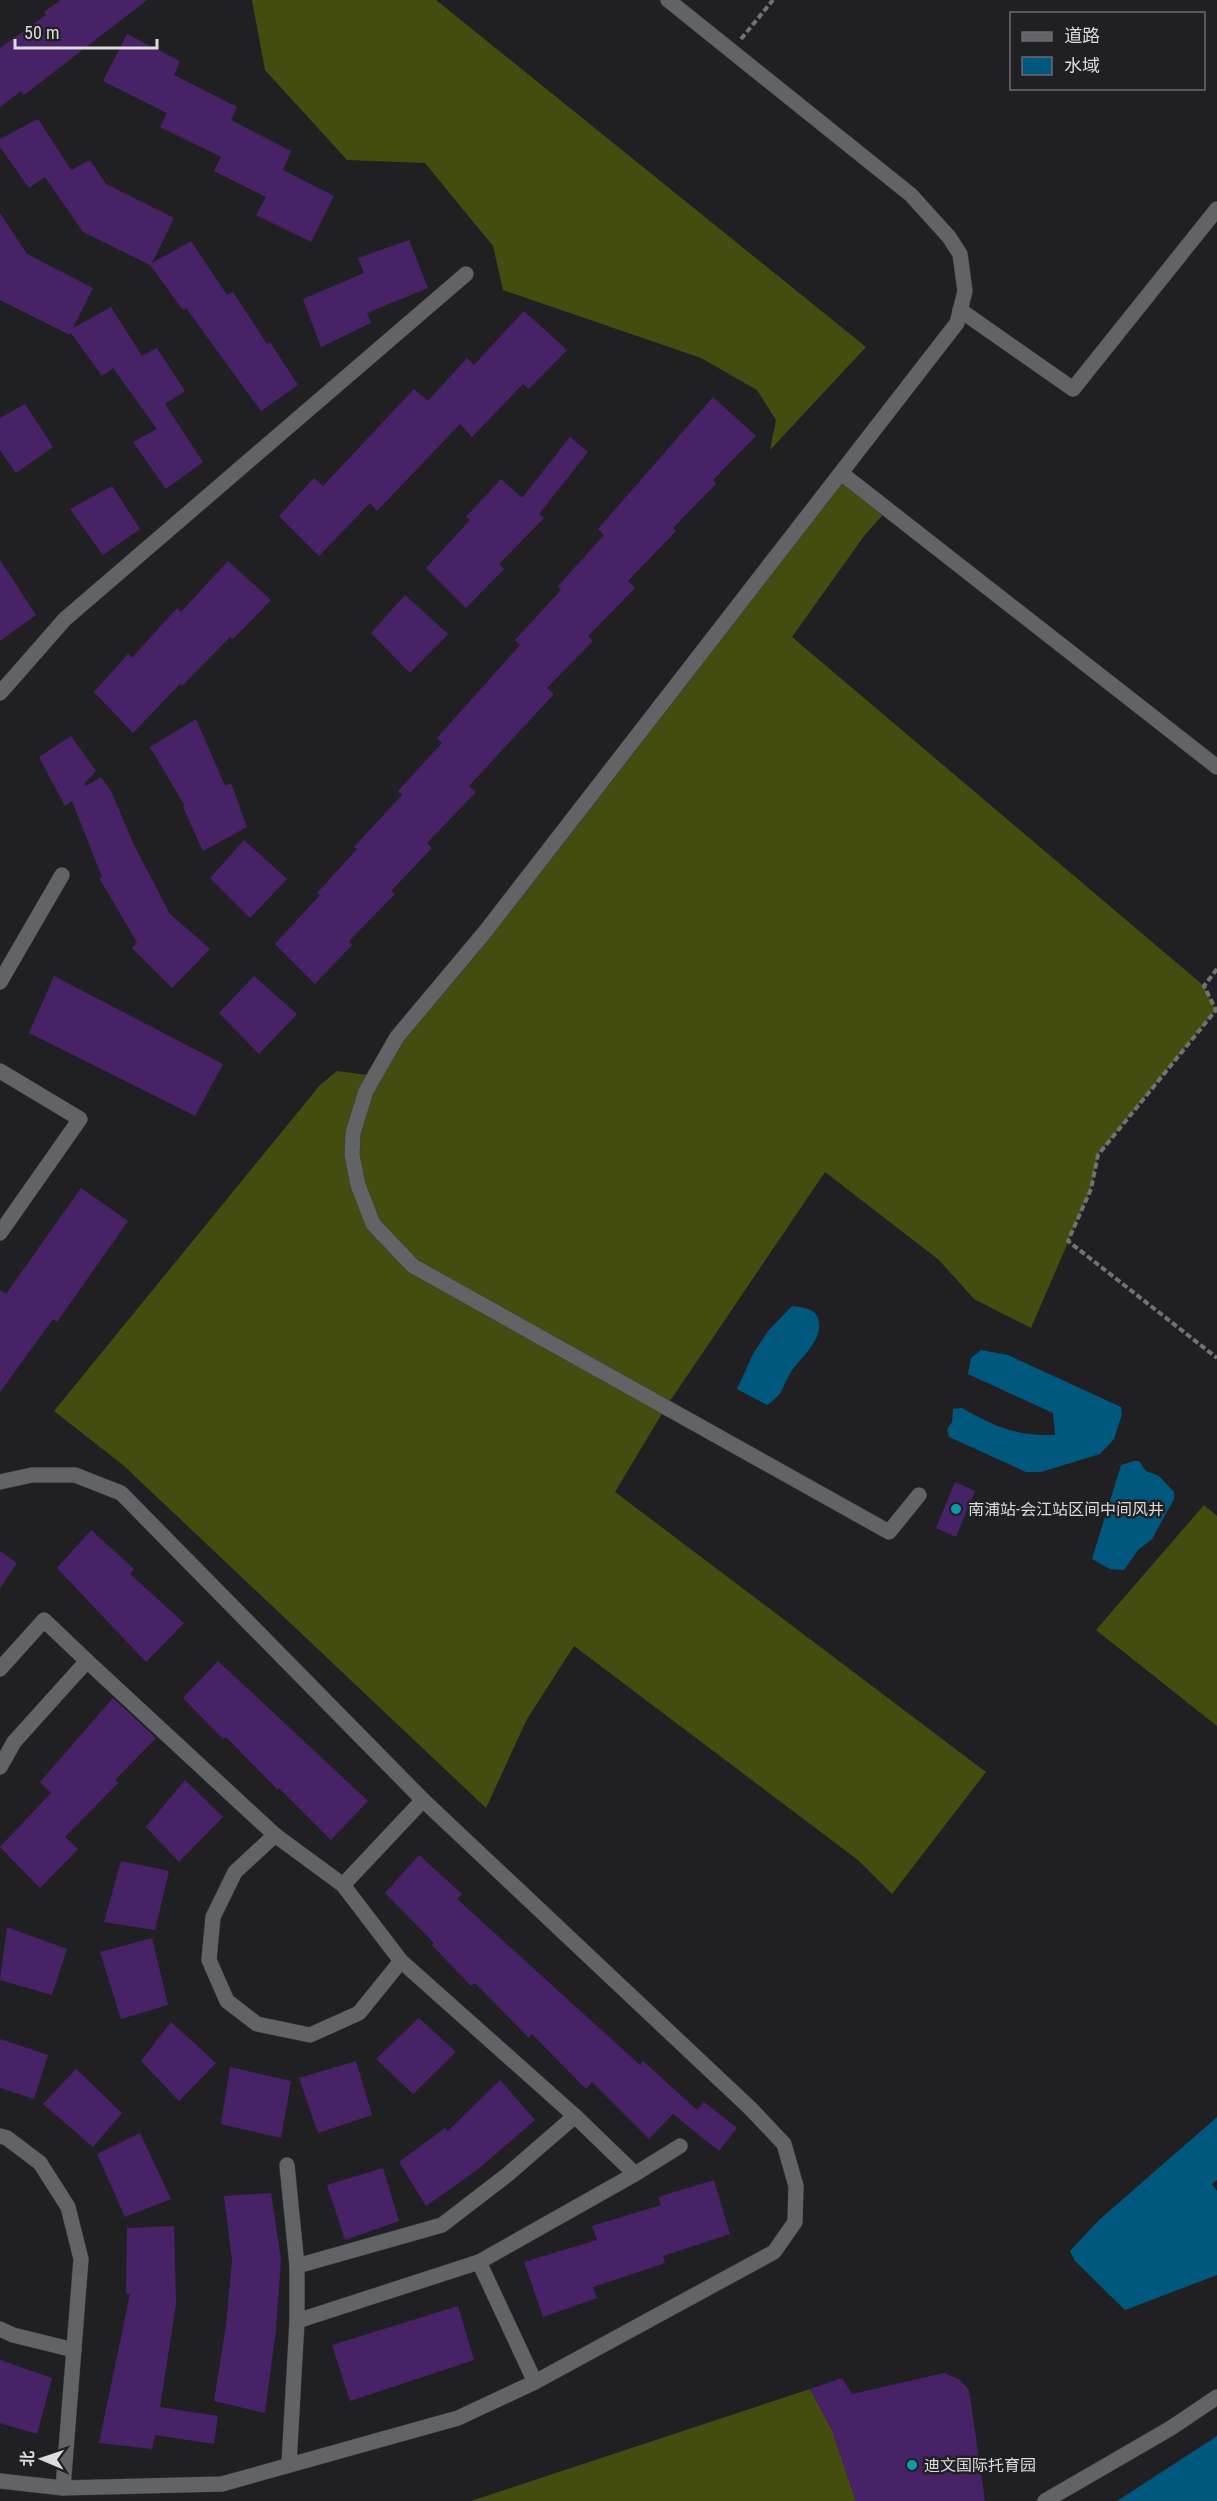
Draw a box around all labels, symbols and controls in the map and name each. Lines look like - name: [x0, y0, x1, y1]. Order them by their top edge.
- scale bar: [15, 12, 158, 50]
- legend: [1010, 12, 1205, 90]
- text: 50 m: [24, 22, 59, 43]
- text: 道路: [1064, 25, 1100, 46]
- text: 水域: [1064, 55, 1100, 76]
- place label: 南浦站-会江站区间中间风井: [968, 1500, 1164, 1519]
- marker: 南浦站-会江站区间中间风井: [949, 1502, 963, 1516]
- north arrow: [12, 2429, 72, 2489]
- text: 北: [18, 2450, 37, 2467]
- place label: 迪文国际托育园: [924, 2456, 1036, 2475]
- marker: 迪文国际托育园: [905, 2458, 919, 2472]

